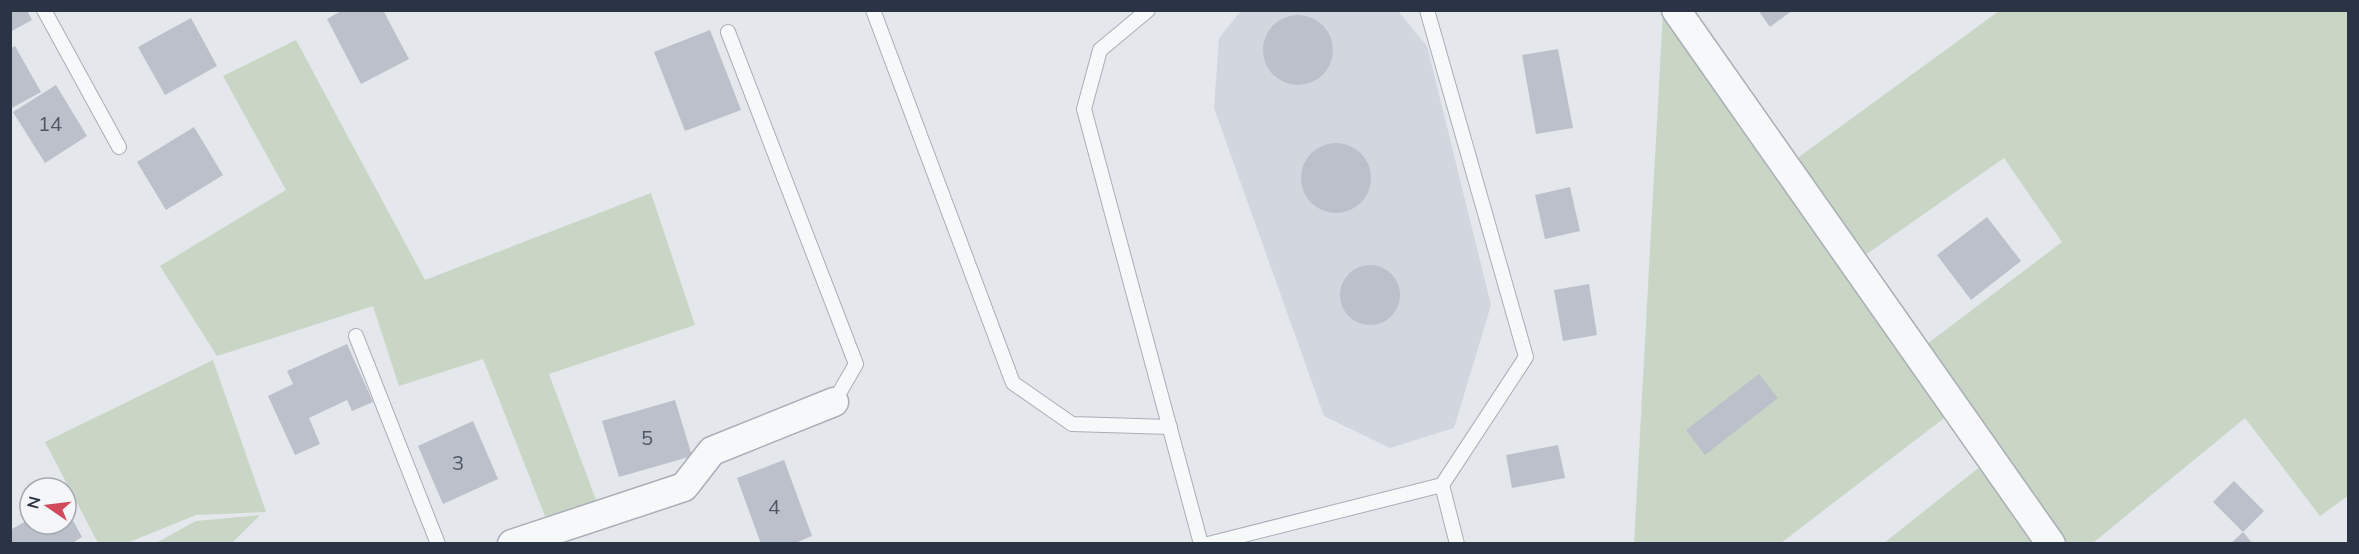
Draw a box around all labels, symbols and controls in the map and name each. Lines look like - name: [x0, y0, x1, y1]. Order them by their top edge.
- house number: 14: [38, 111, 62, 136]
- house number: 5: [641, 425, 653, 450]
- house number: 3: [452, 450, 464, 475]
- north arrow: [18, 476, 78, 536]
- text: N: [22, 494, 45, 511]
- house number: 4: [768, 494, 780, 519]

